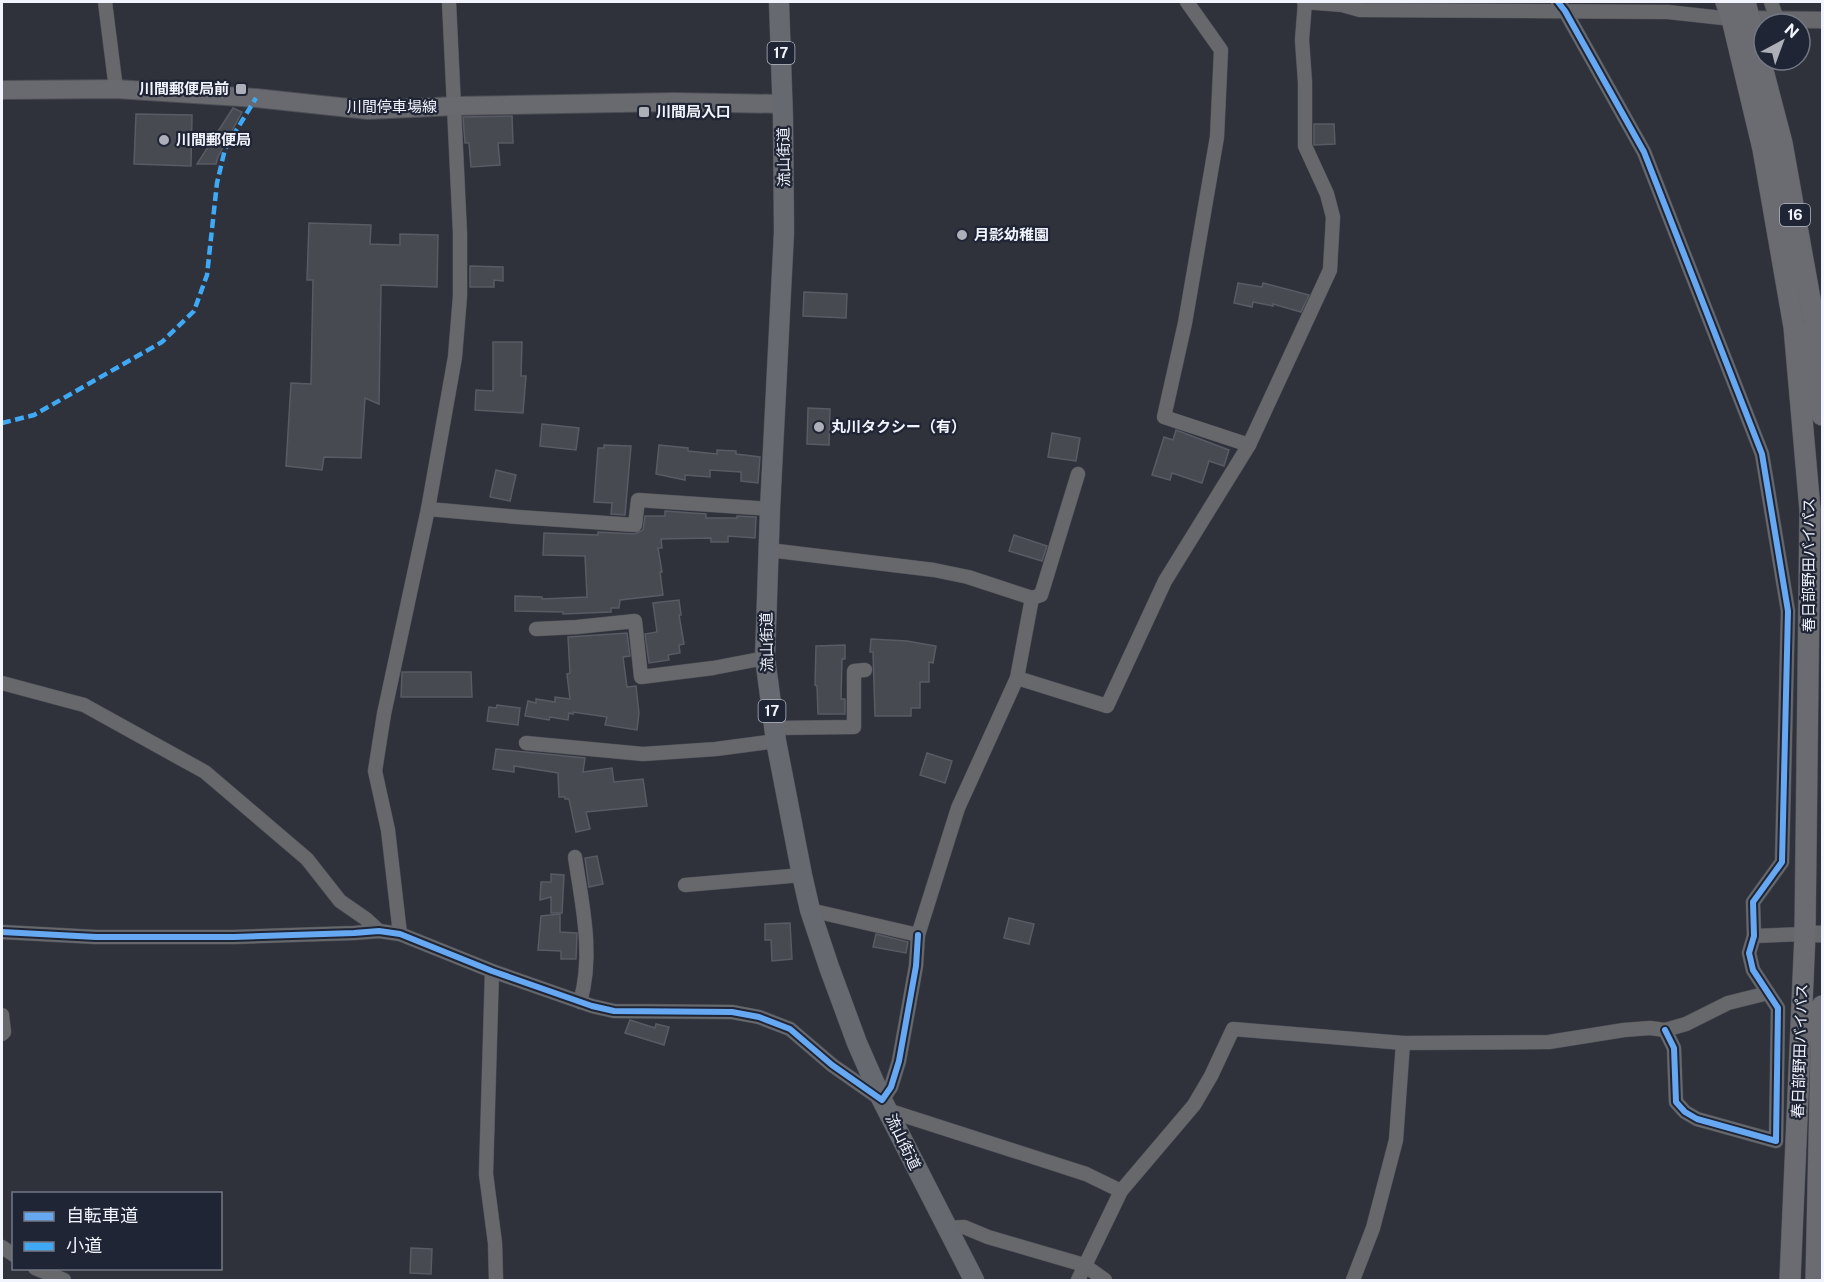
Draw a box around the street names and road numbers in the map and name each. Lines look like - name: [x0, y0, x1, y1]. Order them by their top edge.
- road number: 17: [768, 42, 794, 64]
- street label: 川間停車場線: [347, 98, 437, 115]
- street label: 流山街道: [774, 127, 793, 187]
- road number: 16: [1780, 204, 1810, 226]
- street label: 春日部野田バイパス: [1800, 498, 1817, 632]
- street label: 流山街道: [757, 612, 776, 672]
- road number: 17: [758, 700, 786, 722]
- street label: 春日部野田バイパス: [1789, 983, 1810, 1119]
- street label: 流山街道: [883, 1111, 924, 1172]

